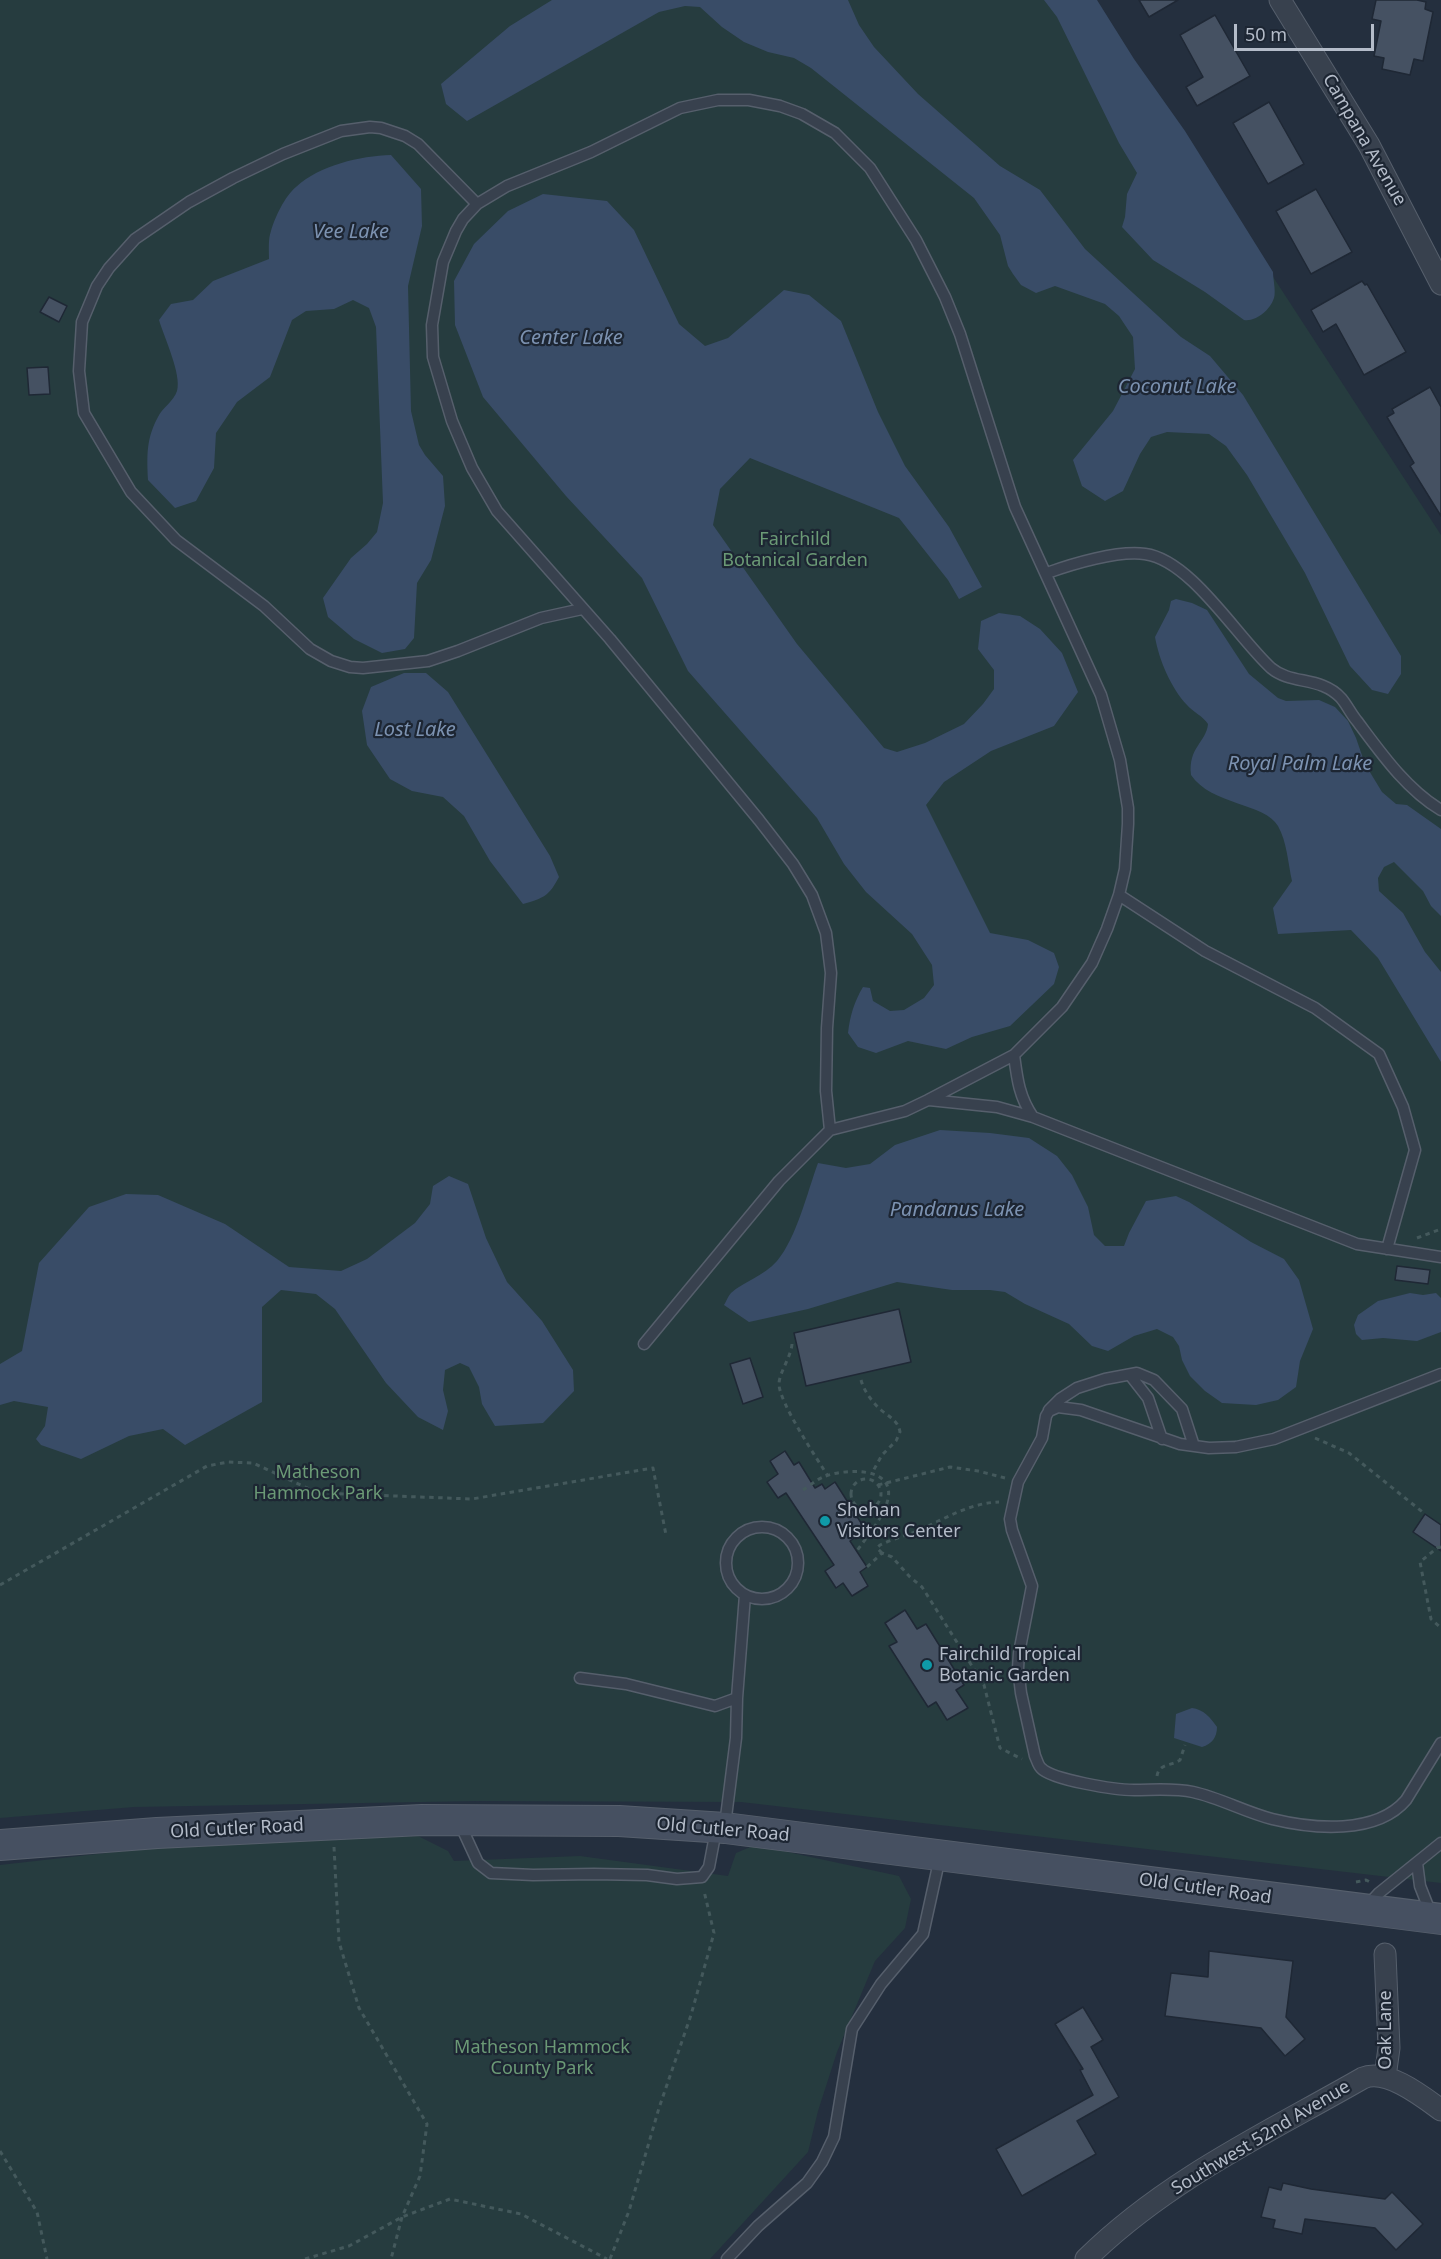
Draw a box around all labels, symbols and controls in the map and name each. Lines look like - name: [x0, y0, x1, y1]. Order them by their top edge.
- scale bar: [1237, 12, 1376, 50]
- text: 50 m: [1245, 22, 1287, 46]
- street label: Campana Avenue: [1318, 70, 1410, 210]
- water label: Vee Lake: [313, 220, 389, 244]
- water label: Center Lake: [519, 326, 623, 350]
- water label: Coconut Lake: [1118, 375, 1236, 399]
- park label: Fairchild Botanical Garden: [722, 529, 868, 572]
- water label: Lost Lake: [374, 718, 456, 742]
- water label: Royal Palm Lake: [1228, 752, 1372, 776]
- water label: Pandanus Lake: [890, 1198, 1024, 1222]
- park label: Matheson Hammock Park: [254, 1462, 382, 1504]
- place label: Shehan Visitors Center: [837, 1500, 961, 1543]
- marker: Shehan Visitors Center: [818, 1514, 832, 1528]
- place label: Fairchild Tropical Botanic Garden: [939, 1644, 1081, 1686]
- marker: Fairchild Tropical Botanic Garden: [920, 1658, 934, 1672]
- street label: Old Cutler Road: [656, 1813, 790, 1847]
- street label: Old Cutler Road: [170, 1815, 304, 1843]
- street label: Old Cutler Road: [1137, 1869, 1273, 1909]
- street label: Oak Lane: [1375, 1990, 1397, 2070]
- park label: Matheson Hammock County Park: [454, 2037, 630, 2080]
- street label: Southwest 52nd Avenue: [1168, 2076, 1354, 2200]

